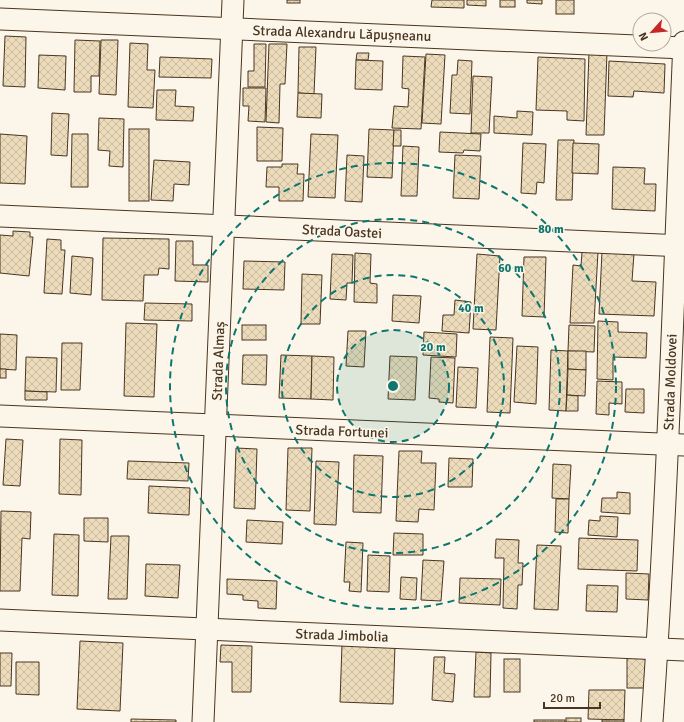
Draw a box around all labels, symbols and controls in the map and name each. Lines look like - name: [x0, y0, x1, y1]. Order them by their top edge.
- north arrow: [632, 12, 672, 52]
- street label: Strada Alexandru Lăpușneanu: [252, 22, 432, 45]
- text: N: [636, 30, 651, 43]
- street label: Strada Oastei: [301, 221, 382, 242]
- text: 80 m: [538, 222, 564, 237]
- text: 60 m: [498, 261, 524, 276]
- text: 40 m: [458, 301, 484, 316]
- street label: Strada Almaș: [209, 321, 228, 401]
- street label: Strada Moldovei: [660, 333, 681, 431]
- text: 20 m: [420, 340, 446, 355]
- centre of rings: [386, 379, 400, 393]
- street label: Strada Fortunei: [295, 421, 389, 442]
- street label: Strada Jimbolia: [295, 625, 389, 646]
- scale bar: [544, 684, 600, 710]
- text: 20 m: [550, 691, 575, 706]

